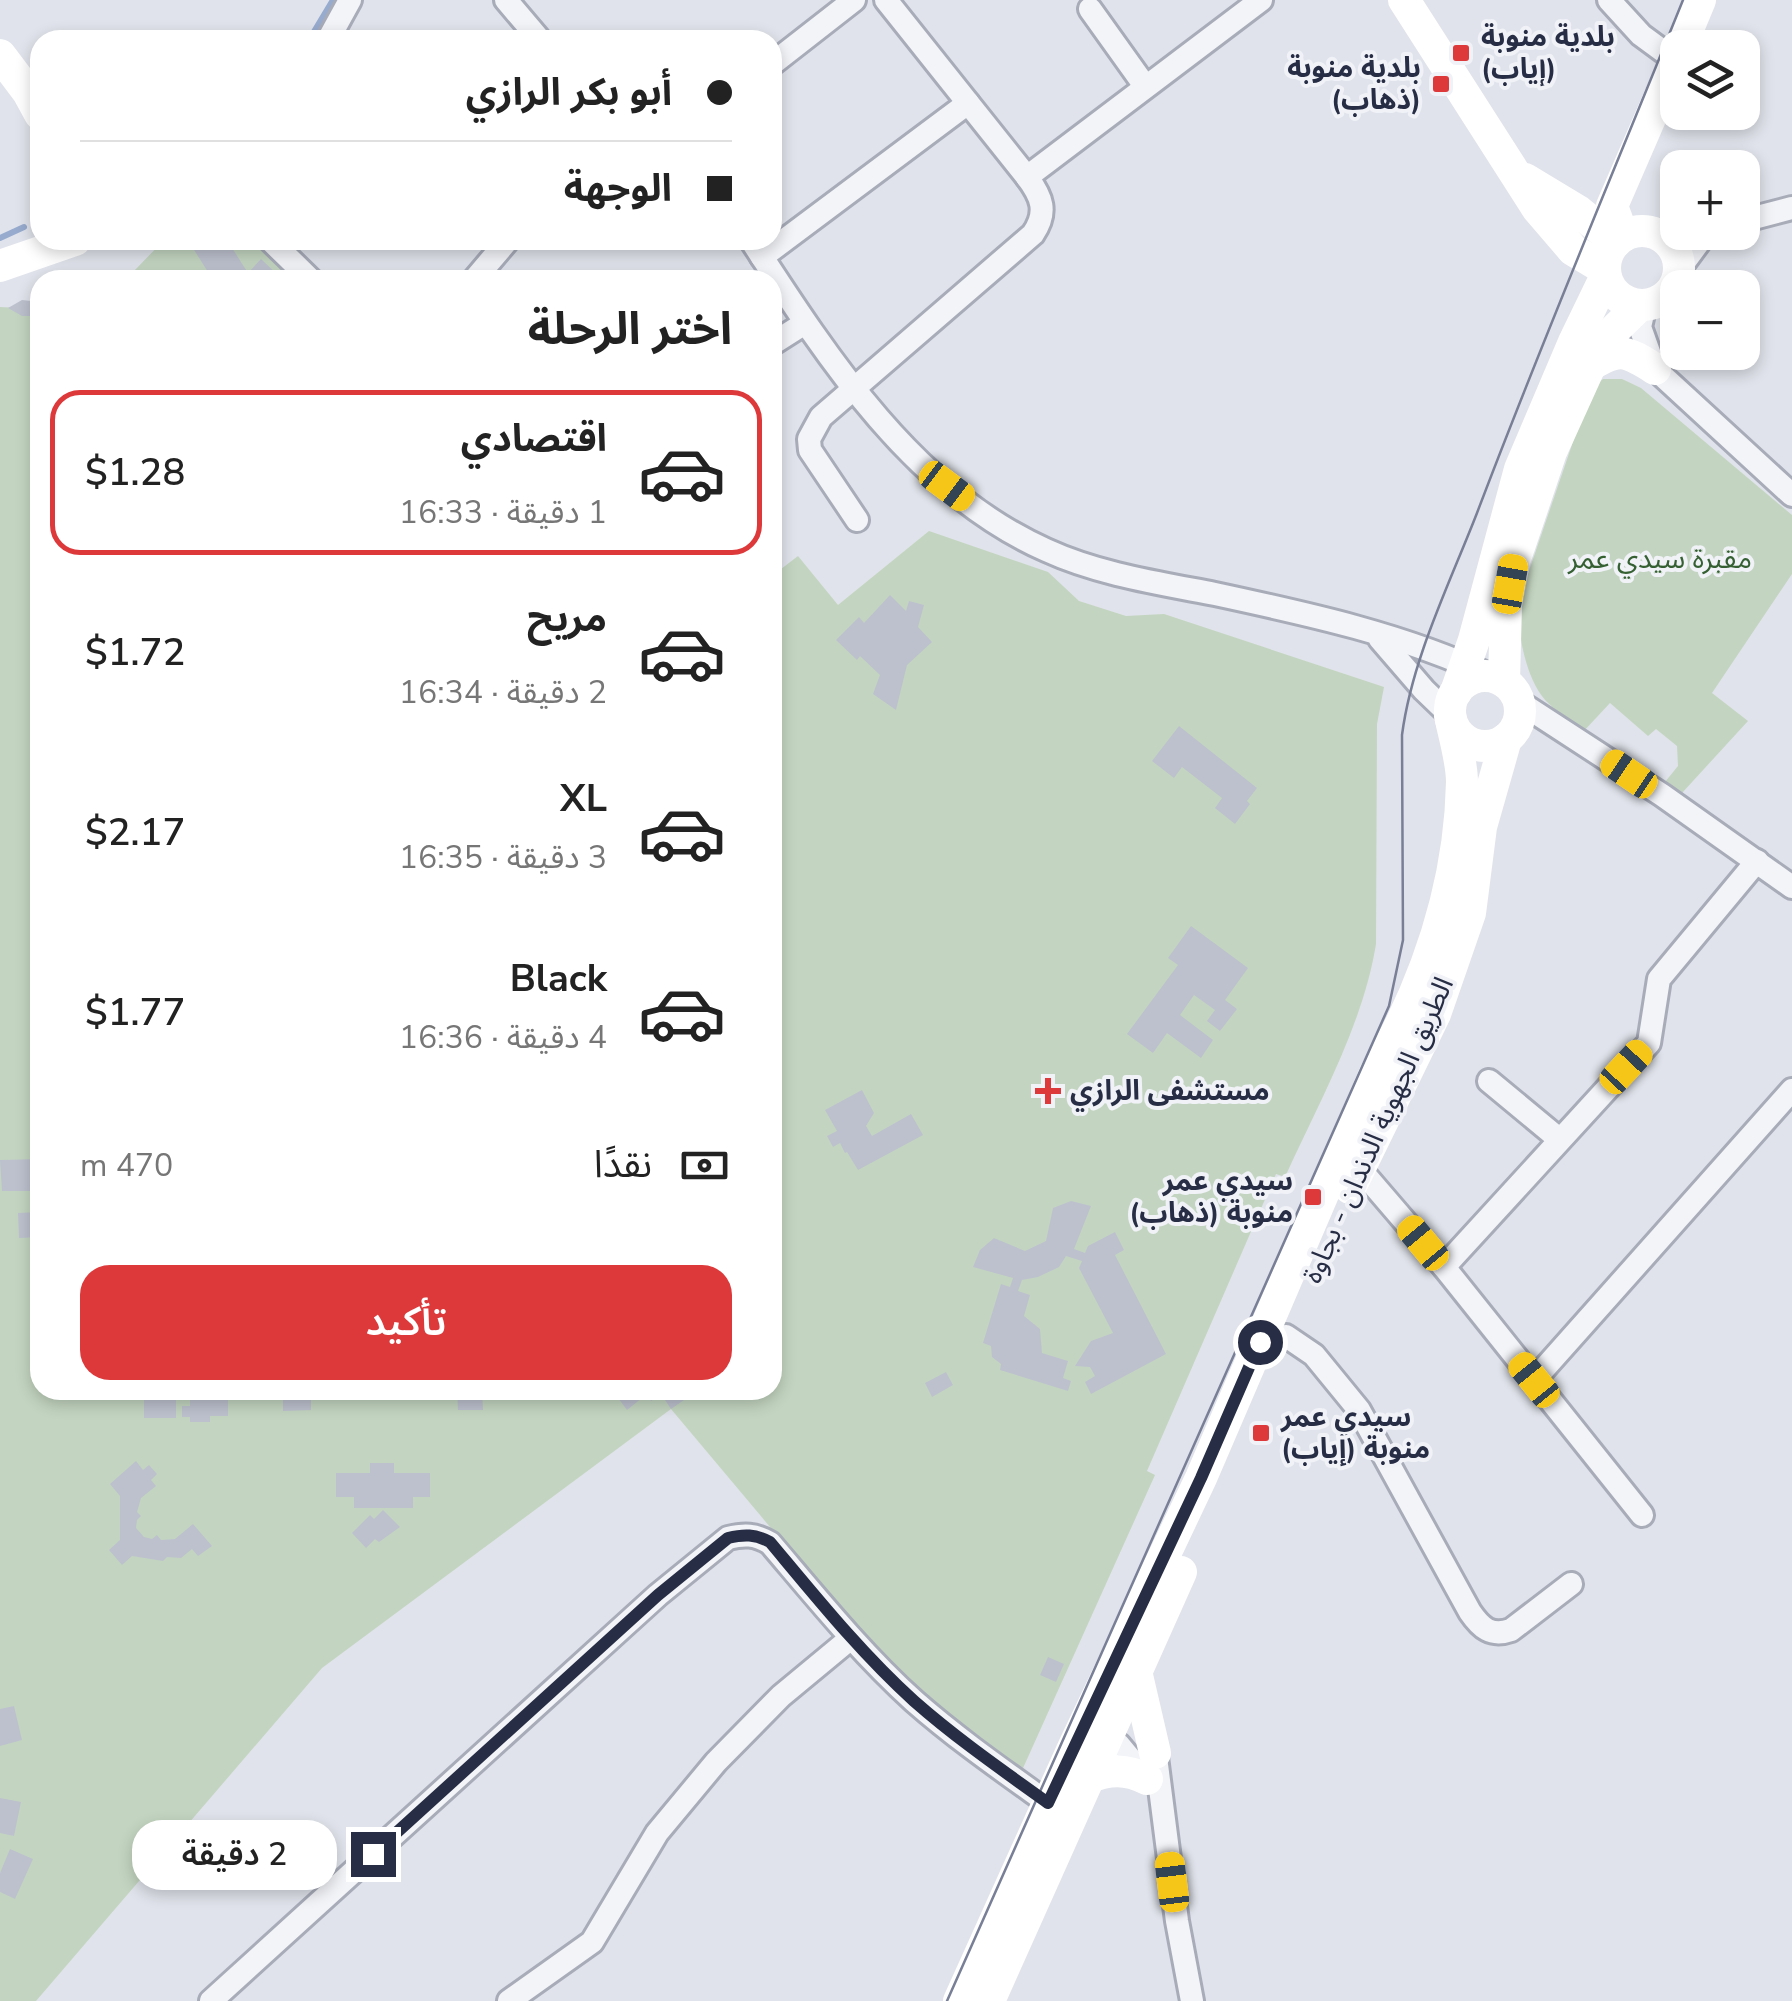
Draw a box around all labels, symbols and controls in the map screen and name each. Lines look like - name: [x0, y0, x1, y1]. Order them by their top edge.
- place label: بلدية منوبة (إياب): [1481, 18, 1615, 88]
- map controls: [1660, 30, 1760, 370]
- button: layers: [1660, 30, 1760, 130]
- marker: بلدية منوبة (إياب): [1450, 42, 1472, 64]
- place label: بلدية منوبة (ذهاب): [1287, 49, 1421, 119]
- text: أبو بكر الرازي: [466, 67, 672, 118]
- marker: بلدية منوبة (ذهاب): [1430, 73, 1452, 95]
- button: +: [1660, 150, 1760, 250]
- text: الوجهة: [564, 163, 672, 214]
- button: −: [1660, 270, 1760, 370]
- text: اختر الرحلة: [528, 299, 732, 360]
- text: اقتصادي: [461, 413, 607, 464]
- icon: car: [637, 428, 727, 518]
- text: $1.28: [85, 447, 185, 498]
- car: [914, 456, 980, 516]
- text: 1 دقيقة · 16:33: [399, 491, 607, 534]
- park label: مقبرة سيدي عمر: [1567, 540, 1752, 579]
- car: [1490, 552, 1530, 616]
- text: مريح: [527, 593, 607, 644]
- icon: car: [637, 608, 727, 698]
- text: $1.72: [85, 627, 185, 678]
- text: 2 دقيقة · 16:34: [399, 671, 607, 714]
- car: [1596, 745, 1662, 803]
- text: XL: [560, 773, 607, 824]
- icon: car: [637, 788, 727, 878]
- text: $2.17: [85, 807, 185, 858]
- text: 3 دقيقة · 16:35: [399, 836, 607, 879]
- text: Black: [510, 953, 607, 1004]
- icon: car: [637, 968, 727, 1058]
- street label: الطريق الجهوية الدندان - بجاوة: [1293, 971, 1463, 1289]
- text: $1.77: [85, 987, 185, 1038]
- text: 4 دقيقة · 16:36: [399, 1016, 607, 1059]
- car: [1595, 1035, 1657, 1099]
- place label: مستشفى الرازي: [1070, 1072, 1270, 1112]
- marker: مستشفى الرازي: [1035, 1078, 1061, 1104]
- icon: cash: [677, 1138, 732, 1193]
- text: نقدًا: [594, 1139, 652, 1190]
- text: 470 m: [80, 1144, 173, 1187]
- place label: سيدي عمر منوبة (ذهاب): [1129, 1162, 1293, 1232]
- marker: سيدي عمر منوبة (ذهاب): [1302, 1186, 1324, 1208]
- car: [1392, 1210, 1454, 1276]
- button: تأكيد: [80, 1265, 732, 1380]
- route start: [1238, 1320, 1283, 1365]
- car: [1503, 1347, 1565, 1413]
- place label: سيدي عمر منوبة (إياب): [1280, 1398, 1430, 1468]
- marker: سيدي عمر منوبة (إياب): [1250, 1422, 1272, 1444]
- callout: 2 دقيقة: [133, 1819, 338, 1889]
- route end: [351, 1832, 396, 1877]
- text: 2 دقيقة: [182, 1833, 287, 1876]
- car: [1153, 1850, 1191, 1914]

